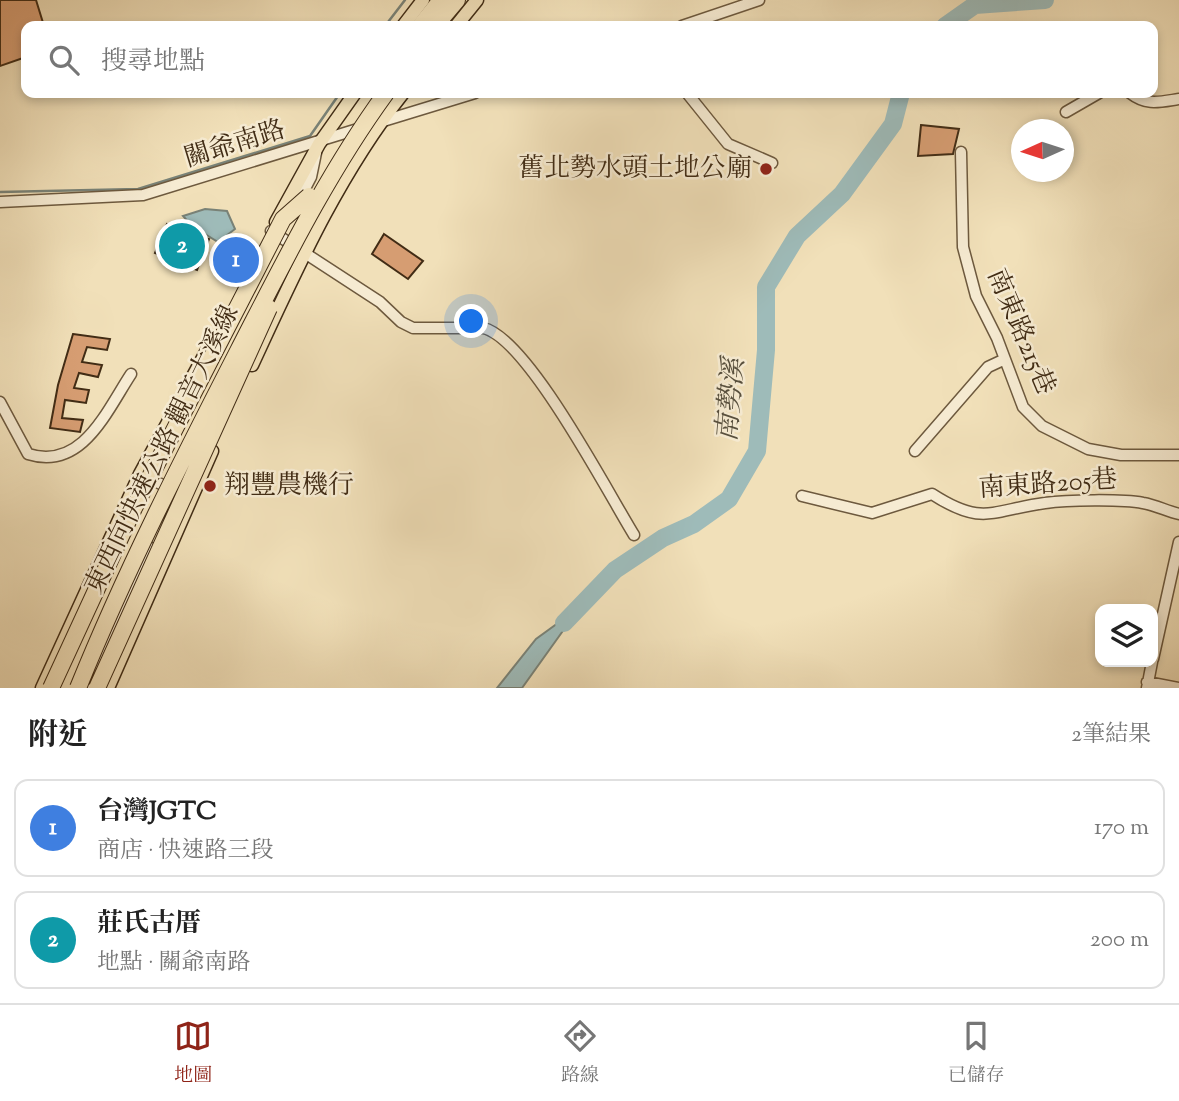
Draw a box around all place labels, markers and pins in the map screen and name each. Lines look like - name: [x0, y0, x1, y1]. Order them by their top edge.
- place label: 舊北勢水頭土地公廟: [518, 151, 752, 188]
- marker: 舊北勢水頭土地公廟: [758, 161, 774, 177]
- pin: 2: [159, 220, 205, 272]
- pin: 1: [213, 234, 259, 286]
- place label: 翔豐農機行: [224, 468, 354, 505]
- marker: 翔豐農機行: [202, 478, 218, 494]

